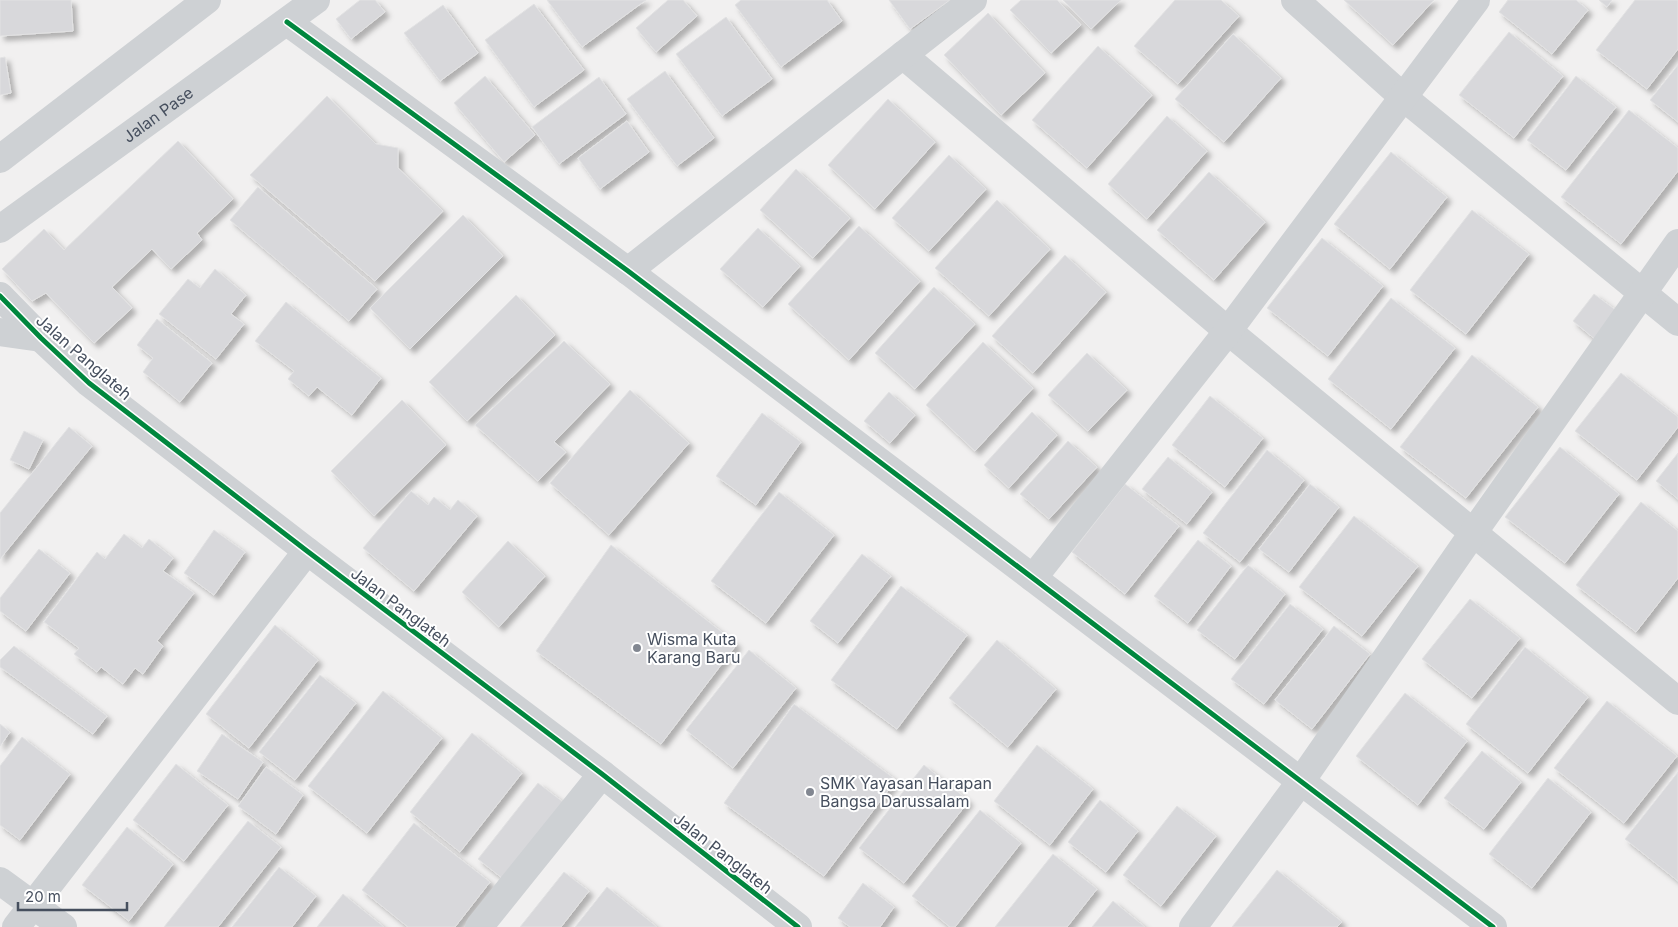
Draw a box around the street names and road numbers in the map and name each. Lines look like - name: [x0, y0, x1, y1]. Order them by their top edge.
- street label: Jalan Pase: [119, 82, 197, 147]
- street label: Jalan Panglateh: [32, 310, 136, 404]
- street label: Jalan Panglateh: [347, 563, 455, 651]
- street label: Jalan Panglateh: [670, 808, 776, 898]

